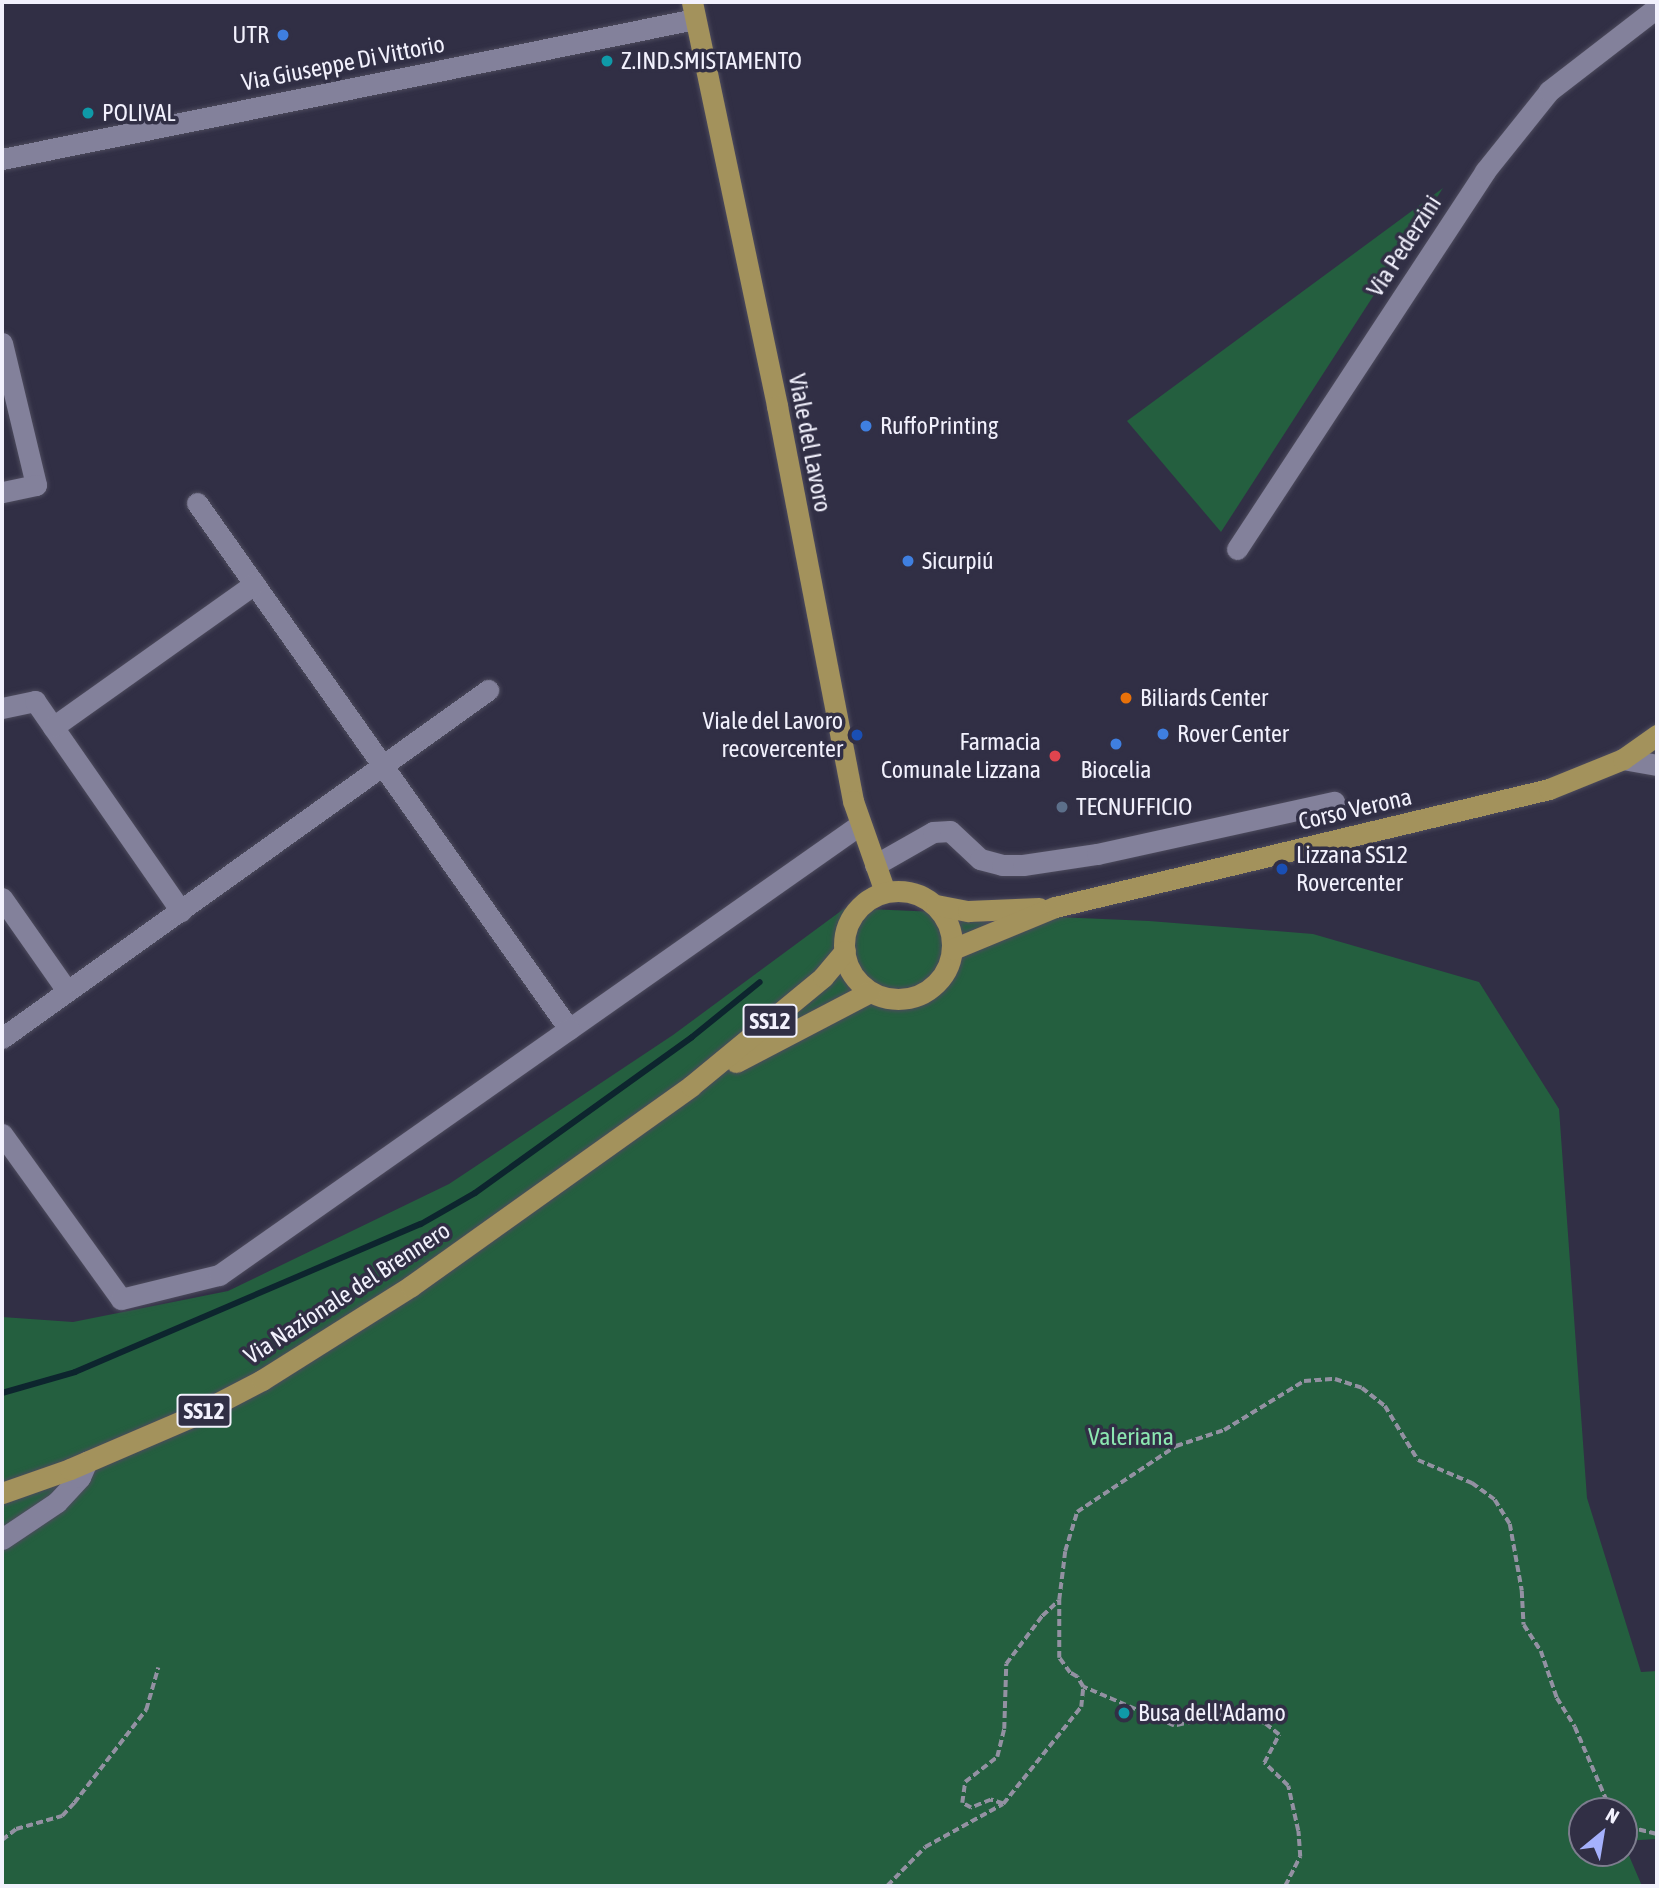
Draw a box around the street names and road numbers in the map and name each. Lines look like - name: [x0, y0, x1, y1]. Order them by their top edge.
- street label: Via Giuseppe Di Vittorio: [239, 29, 447, 97]
- street label: Via Pederzini: [1361, 190, 1447, 302]
- street label: Viale del Lavoro: [782, 371, 838, 515]
- street label: Corso Verona: [1296, 782, 1414, 836]
- road number: SS12: [742, 1002, 798, 1040]
- street label: Via Nazionale del Brennero: [239, 1216, 455, 1370]
- road number: SS12: [176, 1392, 232, 1430]

